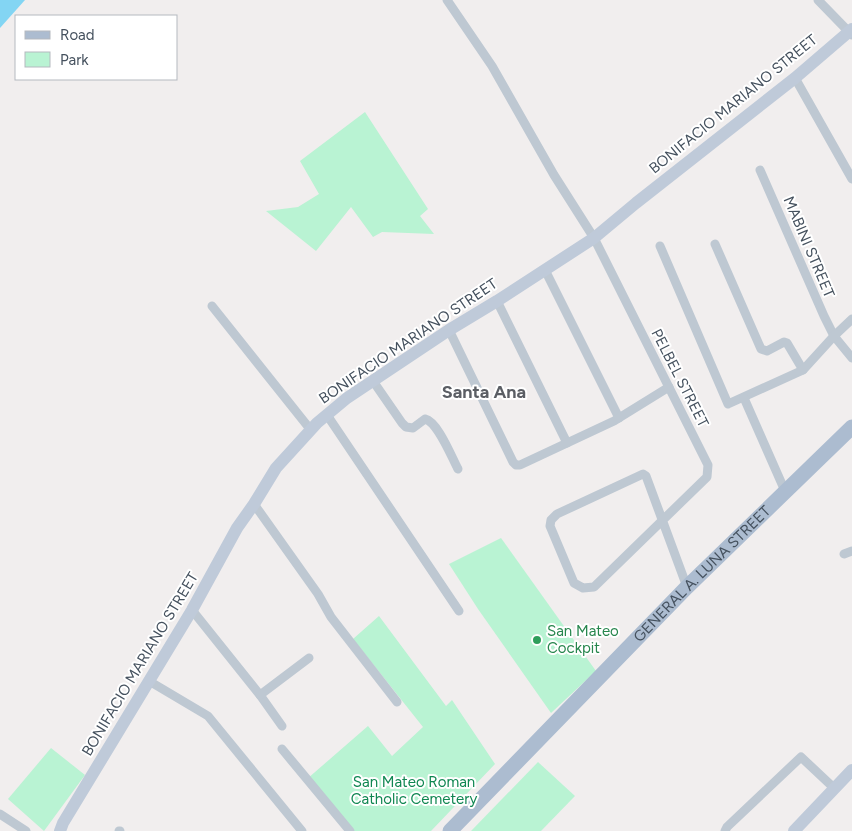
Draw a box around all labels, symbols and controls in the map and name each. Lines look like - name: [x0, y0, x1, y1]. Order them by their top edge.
- legend: [15, 15, 178, 80]
- text: Road: [60, 26, 95, 44]
- street label: BONIFACIO MARIANO STREET: [645, 30, 821, 177]
- text: Park: [60, 51, 89, 69]
- street label: MABINI STREET: [780, 194, 839, 301]
- street label: BONIFACIO MARIANO STREET: [315, 274, 501, 407]
- street label: PELBEL STREET: [648, 326, 713, 431]
- district label: Santa Ana: [442, 381, 526, 403]
- street label: GENERAL A. LUNA STREET: [630, 502, 775, 646]
- street label: BONIFACIO MARIANO STREET: [78, 568, 202, 759]
- place label: San Mateo Cockpit: [547, 622, 619, 657]
- marker: San Mateo Cockpit: [531, 634, 543, 646]
- park label: San Mateo Roman Catholic Cemetery: [351, 773, 477, 808]

